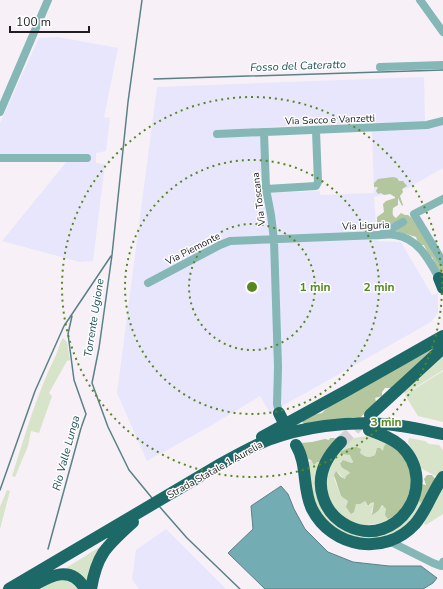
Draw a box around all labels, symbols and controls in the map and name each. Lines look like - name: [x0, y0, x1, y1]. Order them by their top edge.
- scale bar: [10, 8, 89, 34]
- text: 100 m: [16, 14, 51, 30]
- water label: Fosso del Cateratto: [250, 57, 346, 75]
- street label: Via Sacco e Vanzetti: [284, 111, 375, 129]
- street label: Via Toscana: [249, 172, 269, 227]
- street label: Via Liguria: [341, 218, 390, 234]
- street label: Via Piemonte: [162, 229, 223, 269]
- water label: Torrente Ugione: [80, 277, 108, 358]
- text: 1 min: [299, 279, 331, 295]
- text: 2 min: [363, 279, 395, 295]
- centre of rings: [245, 280, 259, 294]
- water label: Rio Valle Lunga: [49, 414, 83, 492]
- text: 3 min: [370, 414, 402, 430]
- street label: Strada Statale 1 Aurelia: [165, 438, 265, 502]

